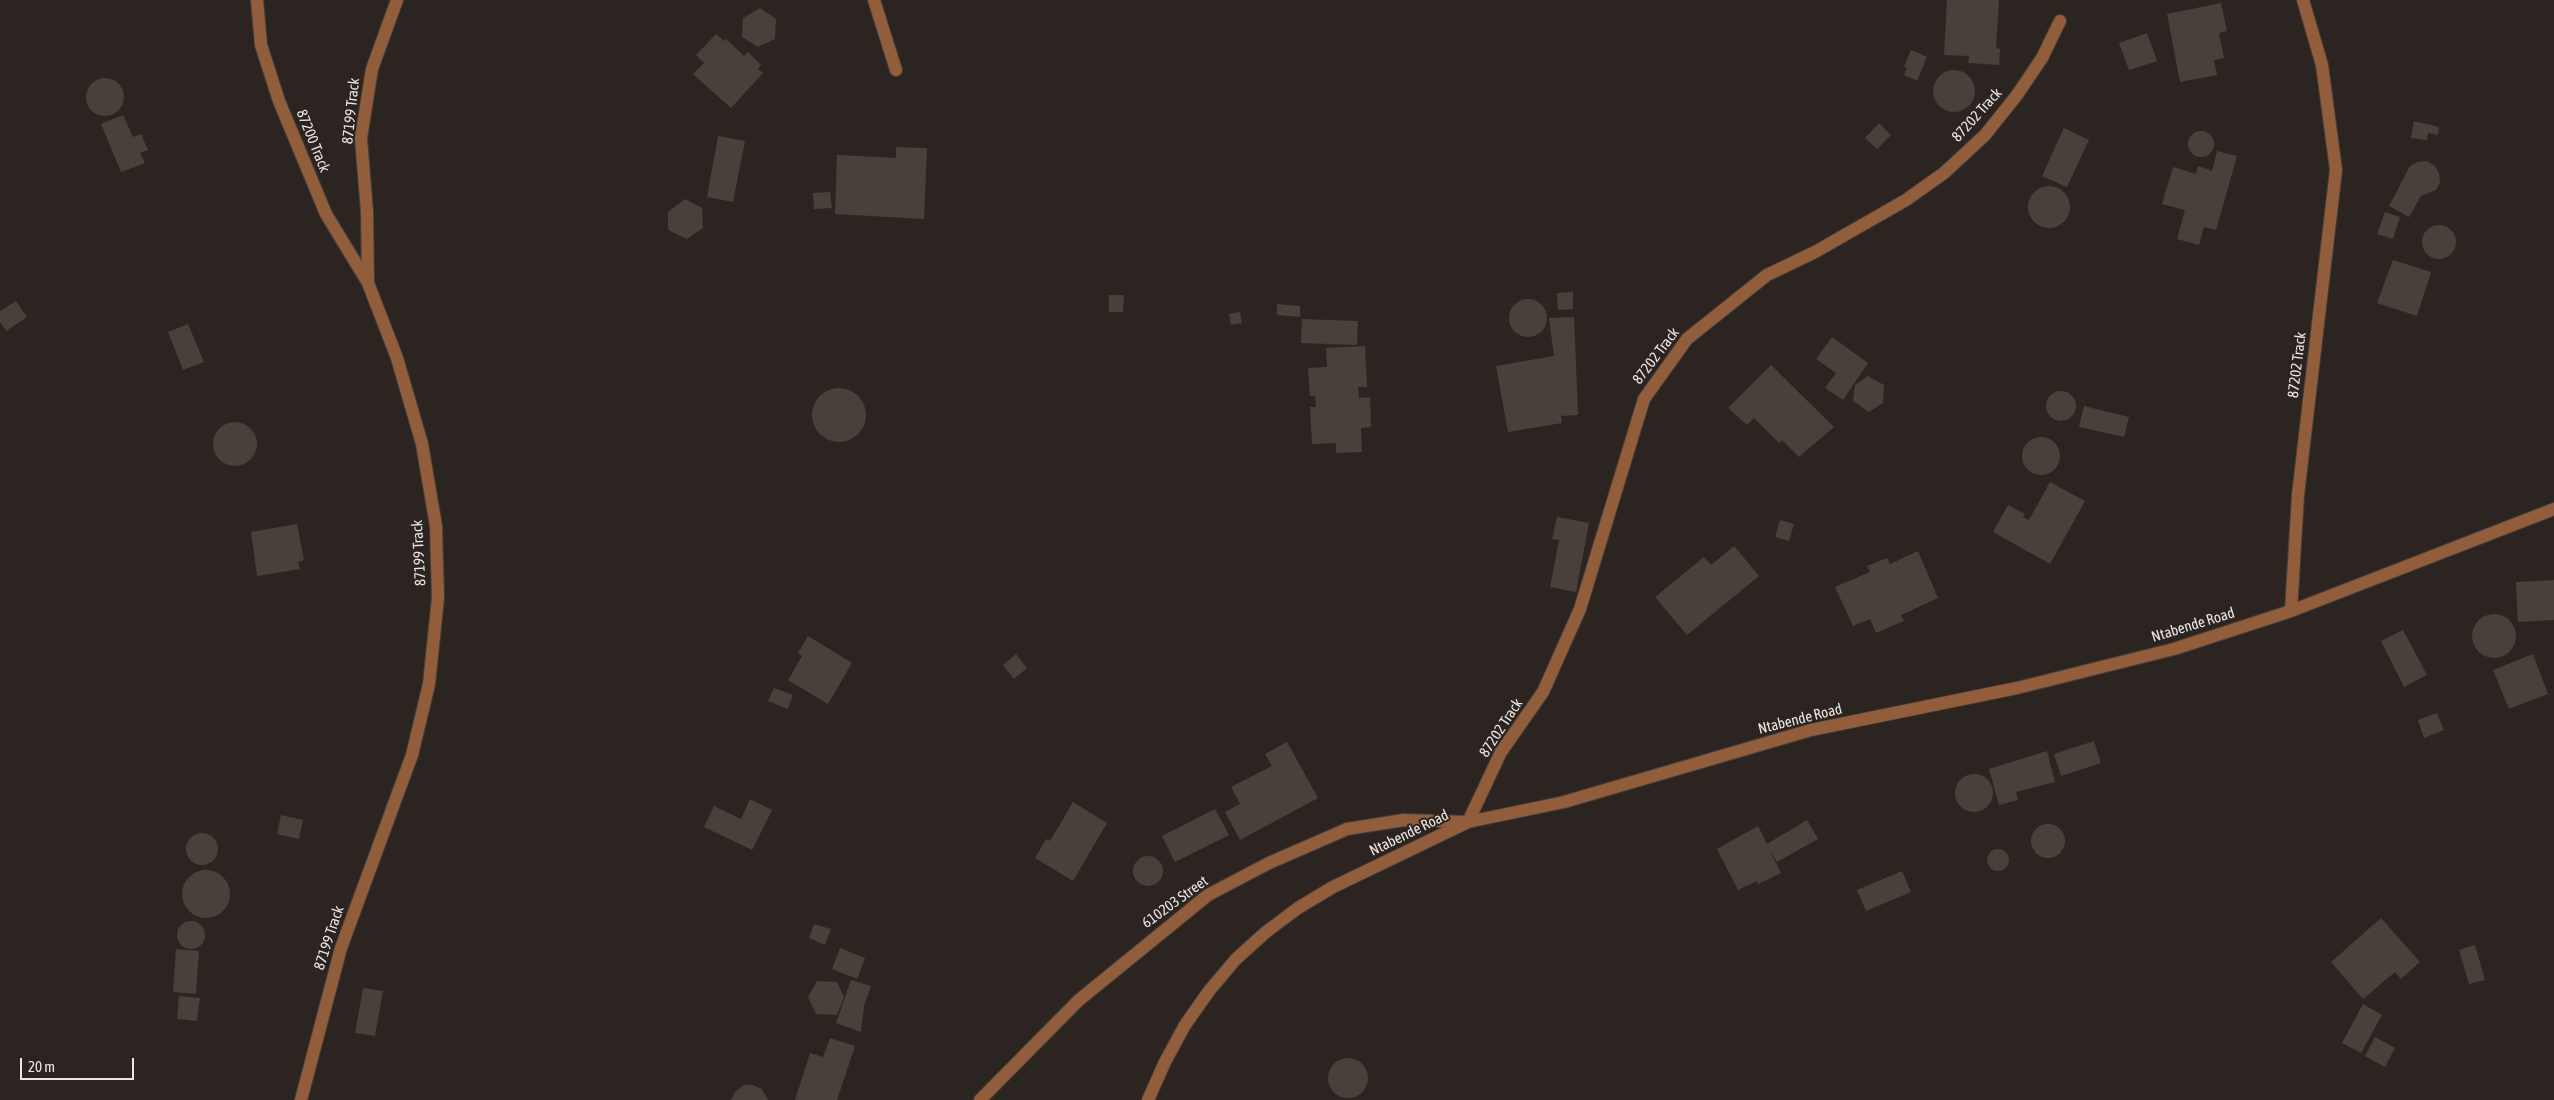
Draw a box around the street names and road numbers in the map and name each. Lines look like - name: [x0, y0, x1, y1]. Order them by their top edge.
- street label: 87199 Track: [339, 77, 363, 145]
- street label: 87202 Track: [1948, 84, 2006, 146]
- street label: 87200 Track: [292, 107, 334, 175]
- street label: 87202 Track: [1629, 324, 1683, 388]
- street label: 87202 Track: [2284, 331, 2310, 399]
- street label: 87199 Track: [408, 519, 430, 587]
- street label: Ntabende Road: [2149, 604, 2237, 646]
- street label: 87202 Track: [1475, 695, 1527, 761]
- street label: Ntabende Road: [1756, 700, 1844, 738]
- street label: Ntabende Road: [1366, 806, 1452, 860]
- street label: 610203 Street: [1138, 872, 1212, 932]
- street label: 87199 Track: [310, 904, 348, 972]

